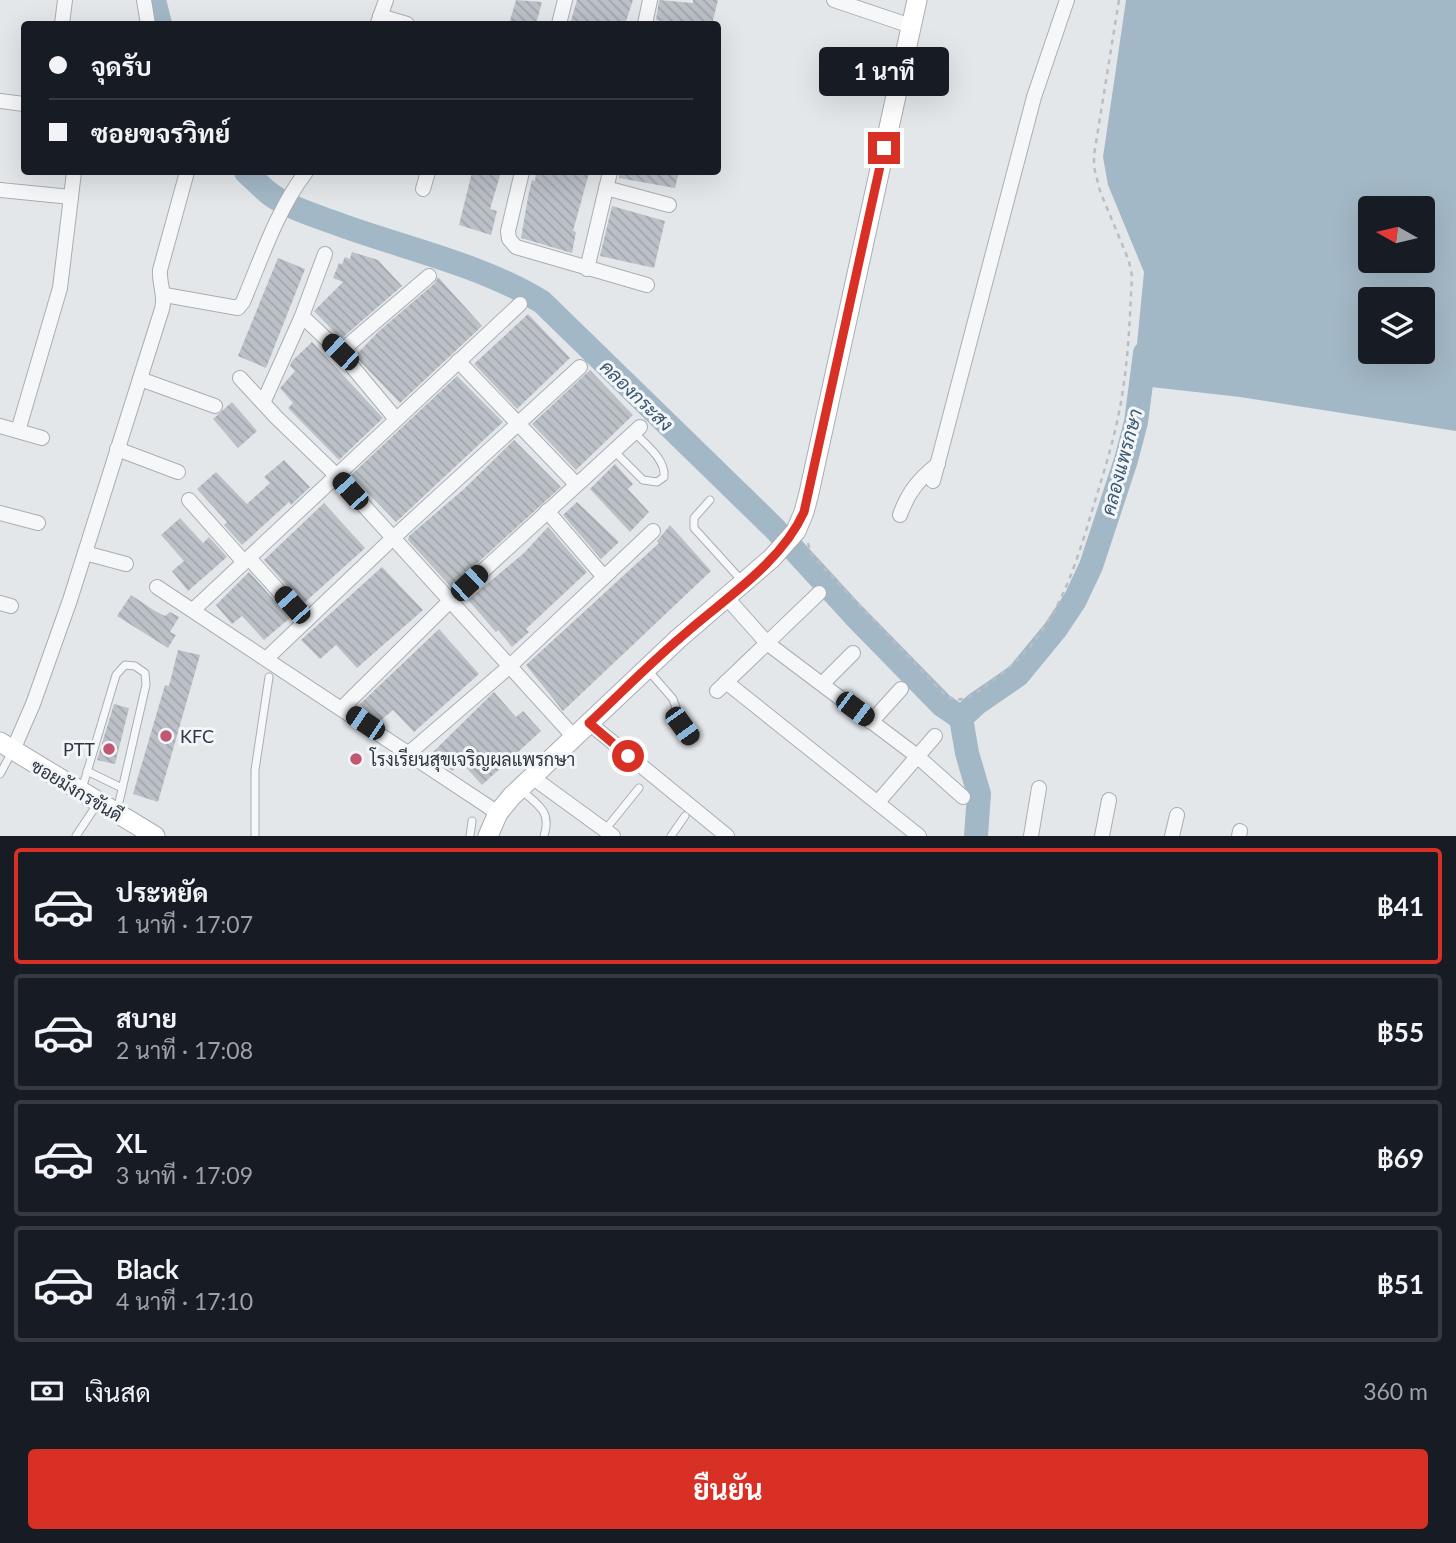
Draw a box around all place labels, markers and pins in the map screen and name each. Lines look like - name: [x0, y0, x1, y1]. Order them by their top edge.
- place label: KFC: [180, 725, 214, 747]
- marker: KFC: [158, 728, 174, 744]
- place label: PTT: [63, 738, 95, 760]
- marker: PTT: [101, 741, 117, 757]
- place label: โรงเรียนสุขเจริญผลแพรกษา: [369, 747, 575, 772]
- marker: โรงเรียนสุขเจริญผลแพรกษา: [348, 751, 364, 767]

